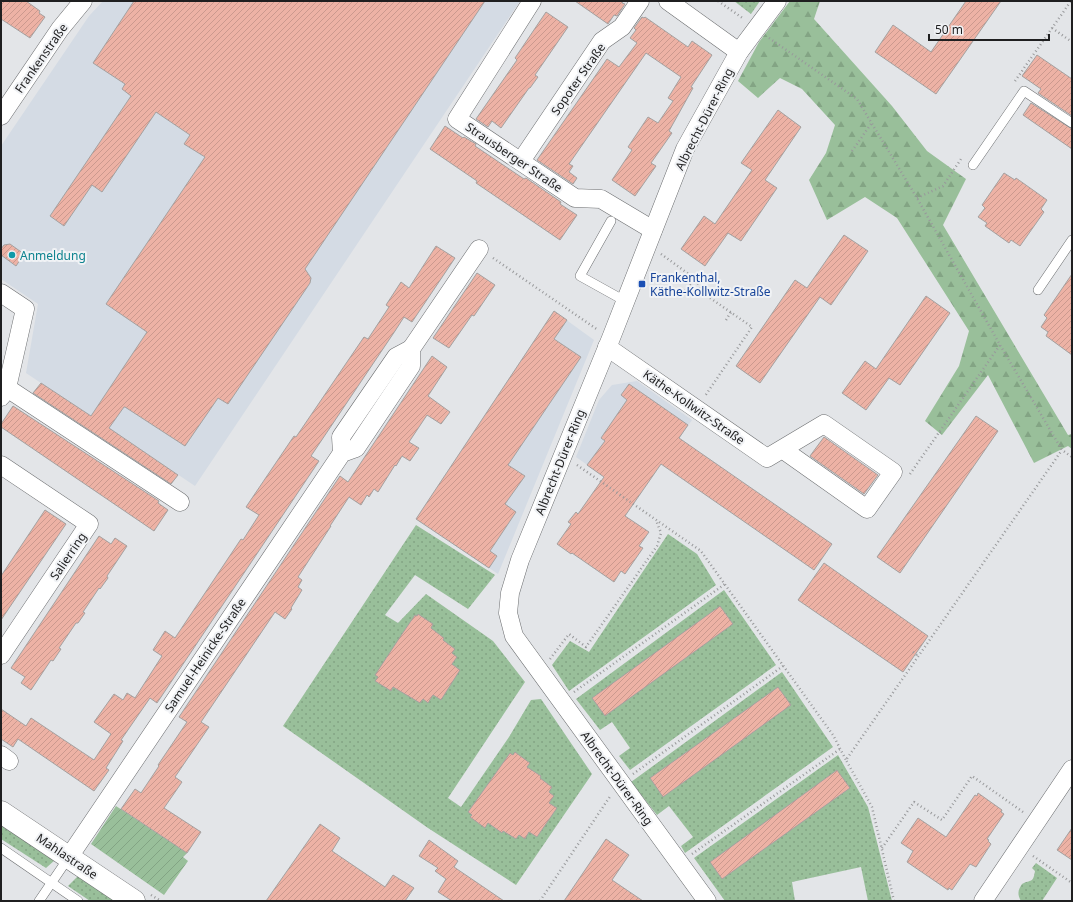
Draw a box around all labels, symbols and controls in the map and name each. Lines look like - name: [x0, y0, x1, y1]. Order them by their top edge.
- scale bar: [929, 16, 1049, 42]
- street label: Frankenstraße: [11, 20, 71, 96]
- text: 50 m: [935, 21, 963, 38]
- street label: Sopoter Straße: [547, 39, 609, 118]
- street label: Albrecht-Dürer-Ring: [671, 65, 737, 173]
- street label: Strausberger Straße: [462, 118, 566, 196]
- place label: Anmeldung: [20, 247, 86, 264]
- marker: Anmeldung: [7, 250, 17, 260]
- place label: Frankenthal, Käthe-Kollwitz-Straße: [650, 269, 771, 300]
- marker: Frankenthal, Käthe-Kollwitz-Straße: [637, 279, 647, 289]
- street label: Käthe-Kollwitz-Straße: [640, 365, 748, 449]
- street label: Albrecht-Dürer-Ring: [531, 407, 589, 517]
- street label: Salierring: [46, 529, 90, 583]
- street label: Samuel-Heinicke-Straße: [160, 594, 250, 715]
- street label: Albrecht-Dürer-Ring: [577, 727, 657, 829]
- street label: Mahlastraße: [33, 829, 101, 883]

